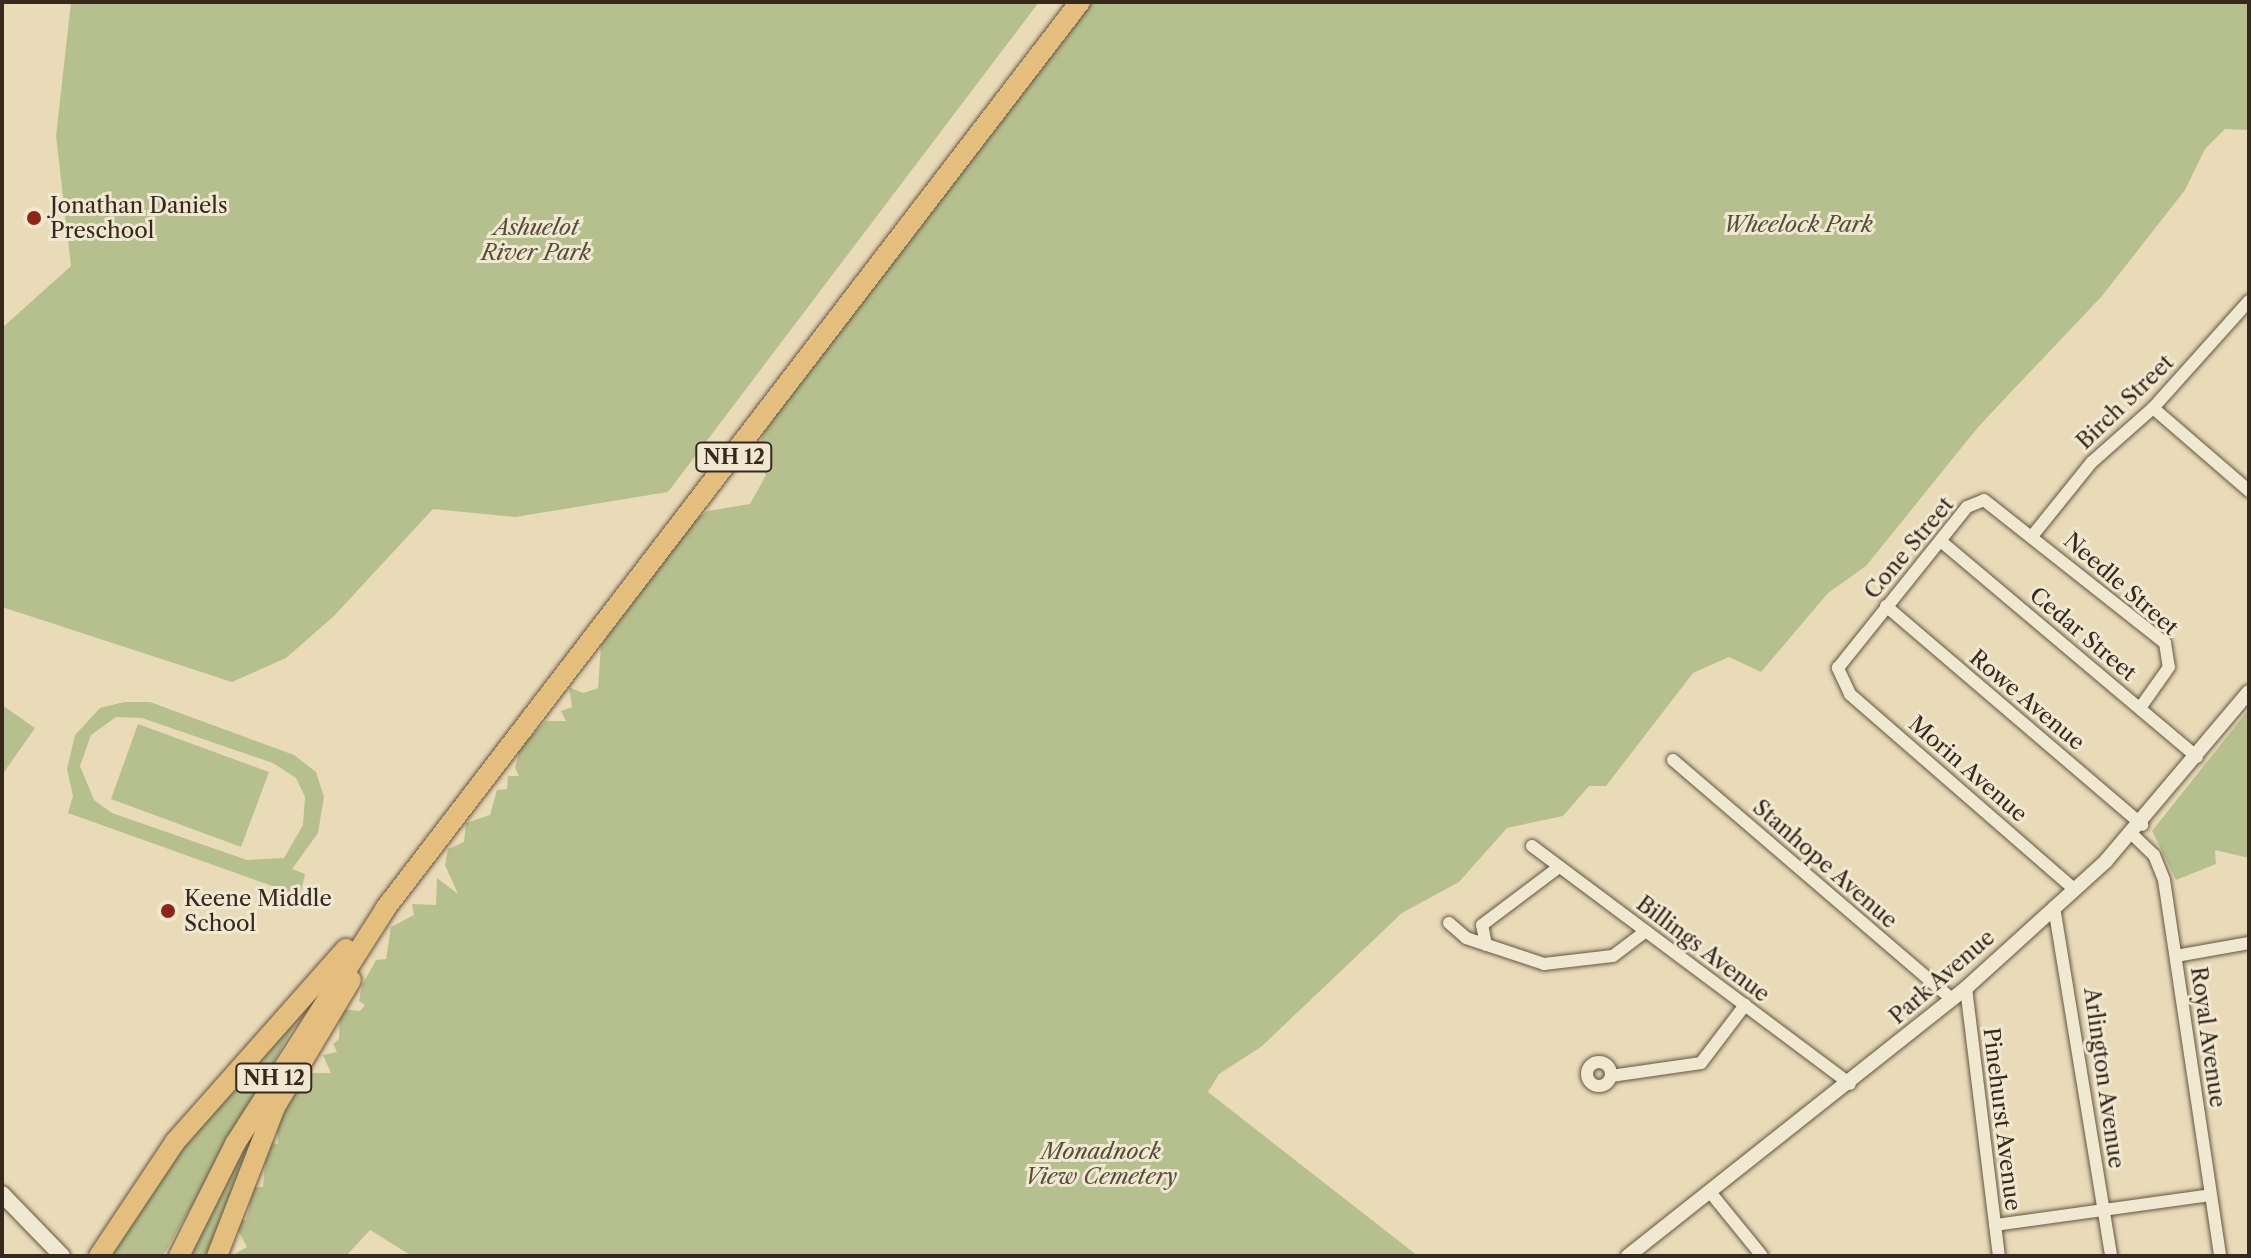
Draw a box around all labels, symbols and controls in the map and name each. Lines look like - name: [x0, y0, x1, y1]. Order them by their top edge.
- place label: Jonathan Daniels Preschool: [50, 192, 227, 244]
- marker: Jonathan Daniels Preschool: [25, 209, 43, 227]
- park label: Wheelock Park: [1723, 212, 1873, 238]
- park label: Ashuelot River Park: [481, 214, 591, 266]
- street label: Birch Street: [2071, 349, 2179, 455]
- road number: NH 12: [694, 441, 774, 473]
- street label: Cone Street: [1859, 492, 1959, 604]
- street label: Needle Street: [2058, 527, 2184, 641]
- street label: Cedar Street: [2024, 582, 2142, 686]
- street label: Rowe Avenue: [1964, 644, 2090, 756]
- street label: Morin Avenue: [1903, 710, 2033, 828]
- street label: Stanhope Avenue: [1747, 794, 1903, 934]
- place label: Keene Middle School: [184, 885, 332, 936]
- street label: Billings Avenue: [1631, 890, 1775, 1008]
- marker: Keene Middle School: [159, 902, 177, 920]
- street label: Park Avenue: [1884, 924, 2000, 1030]
- street label: Royal Avenue: [2185, 965, 2231, 1109]
- street label: Arlington Avenue: [2078, 985, 2130, 1171]
- street label: Pinehurst Avenue: [1978, 1025, 2026, 1213]
- road number: NH 12: [234, 1062, 314, 1094]
- park label: Monadnock View Cemetery: [1025, 1138, 1177, 1190]

